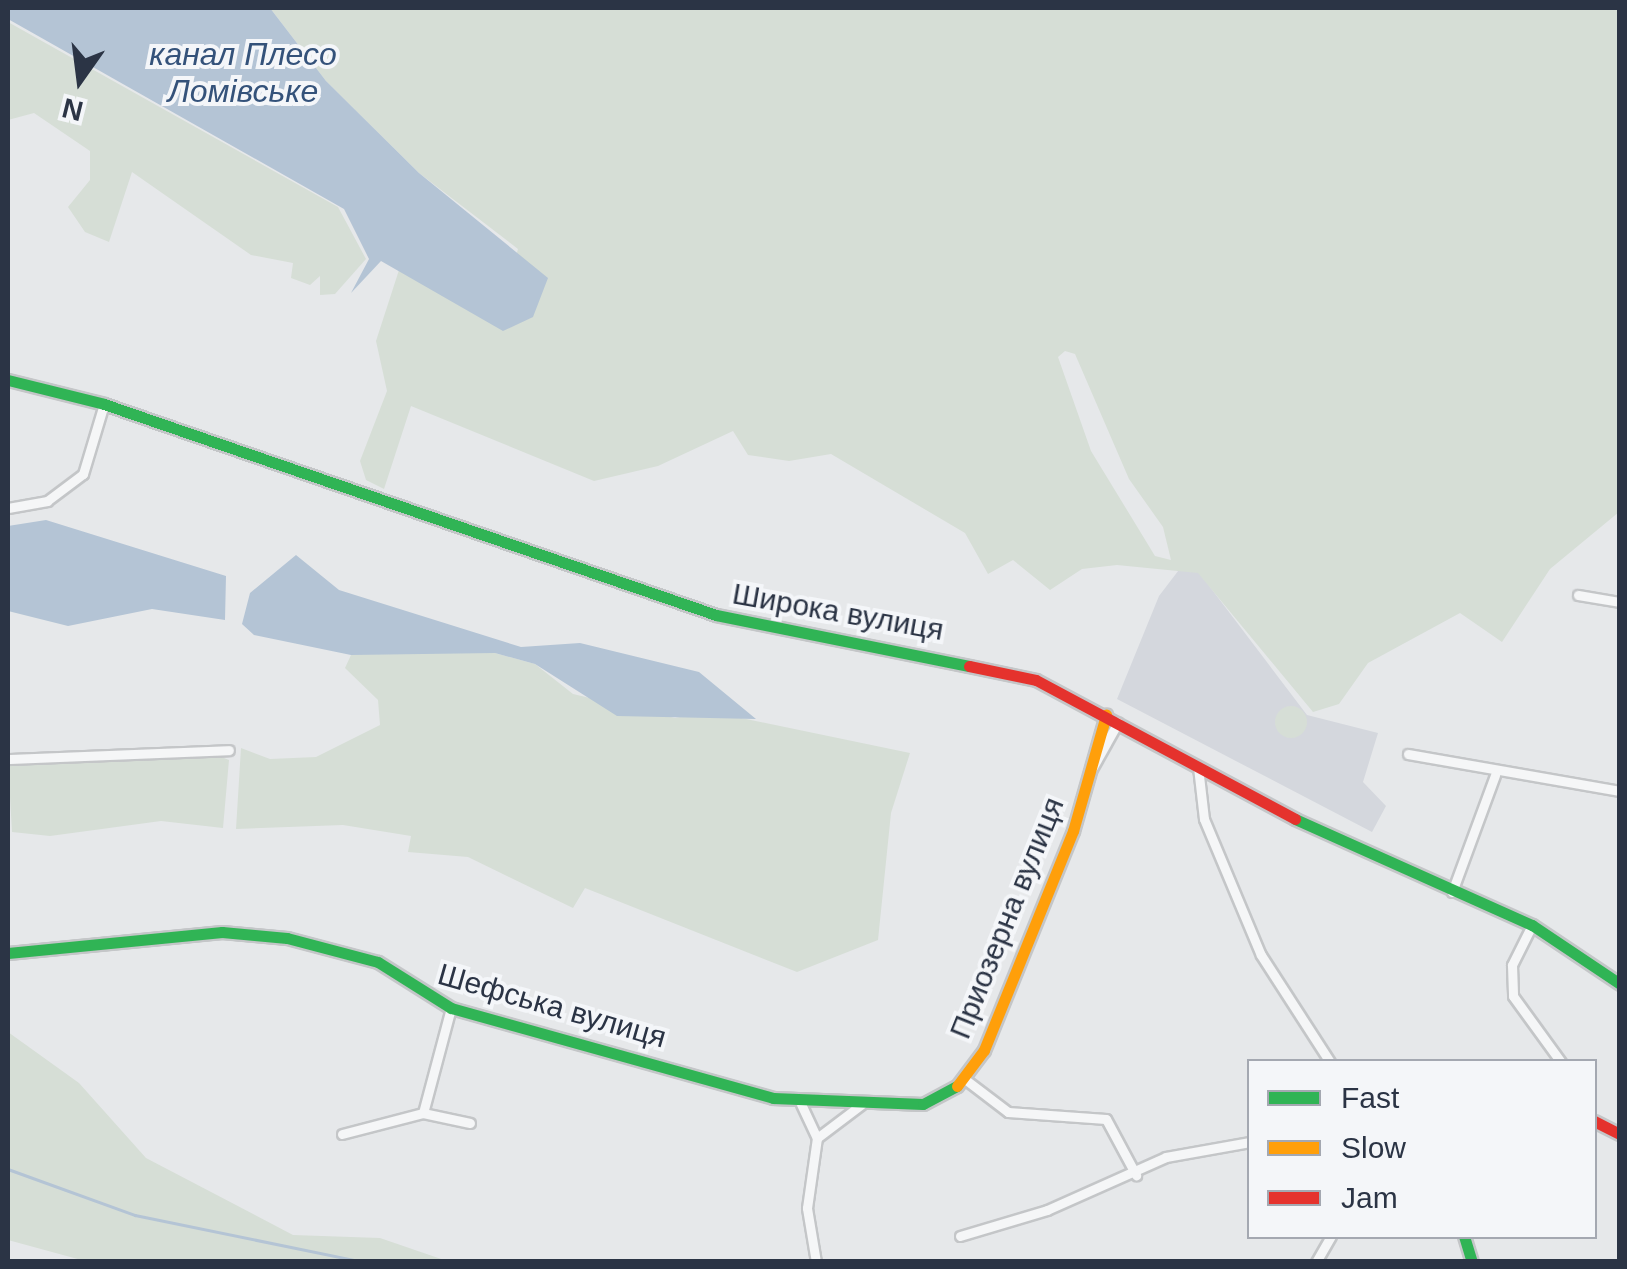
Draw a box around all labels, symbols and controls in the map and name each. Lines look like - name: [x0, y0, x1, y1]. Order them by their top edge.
- north arrow: [30, 30, 130, 130]
- water label: канал Плесо Ломівське: [149, 36, 337, 111]
- text: N: [59, 92, 86, 127]
- street label: Широка вулиця: [730, 576, 946, 648]
- street label: Приозерна вулиця: [942, 792, 1072, 1044]
- street label: Шефська вулиця: [434, 956, 670, 1056]
- legend: [1247, 1059, 1597, 1239]
- text: Fast: [1341, 1081, 1399, 1114]
- text: Slow: [1341, 1131, 1406, 1164]
- text: Jam: [1341, 1181, 1398, 1214]

